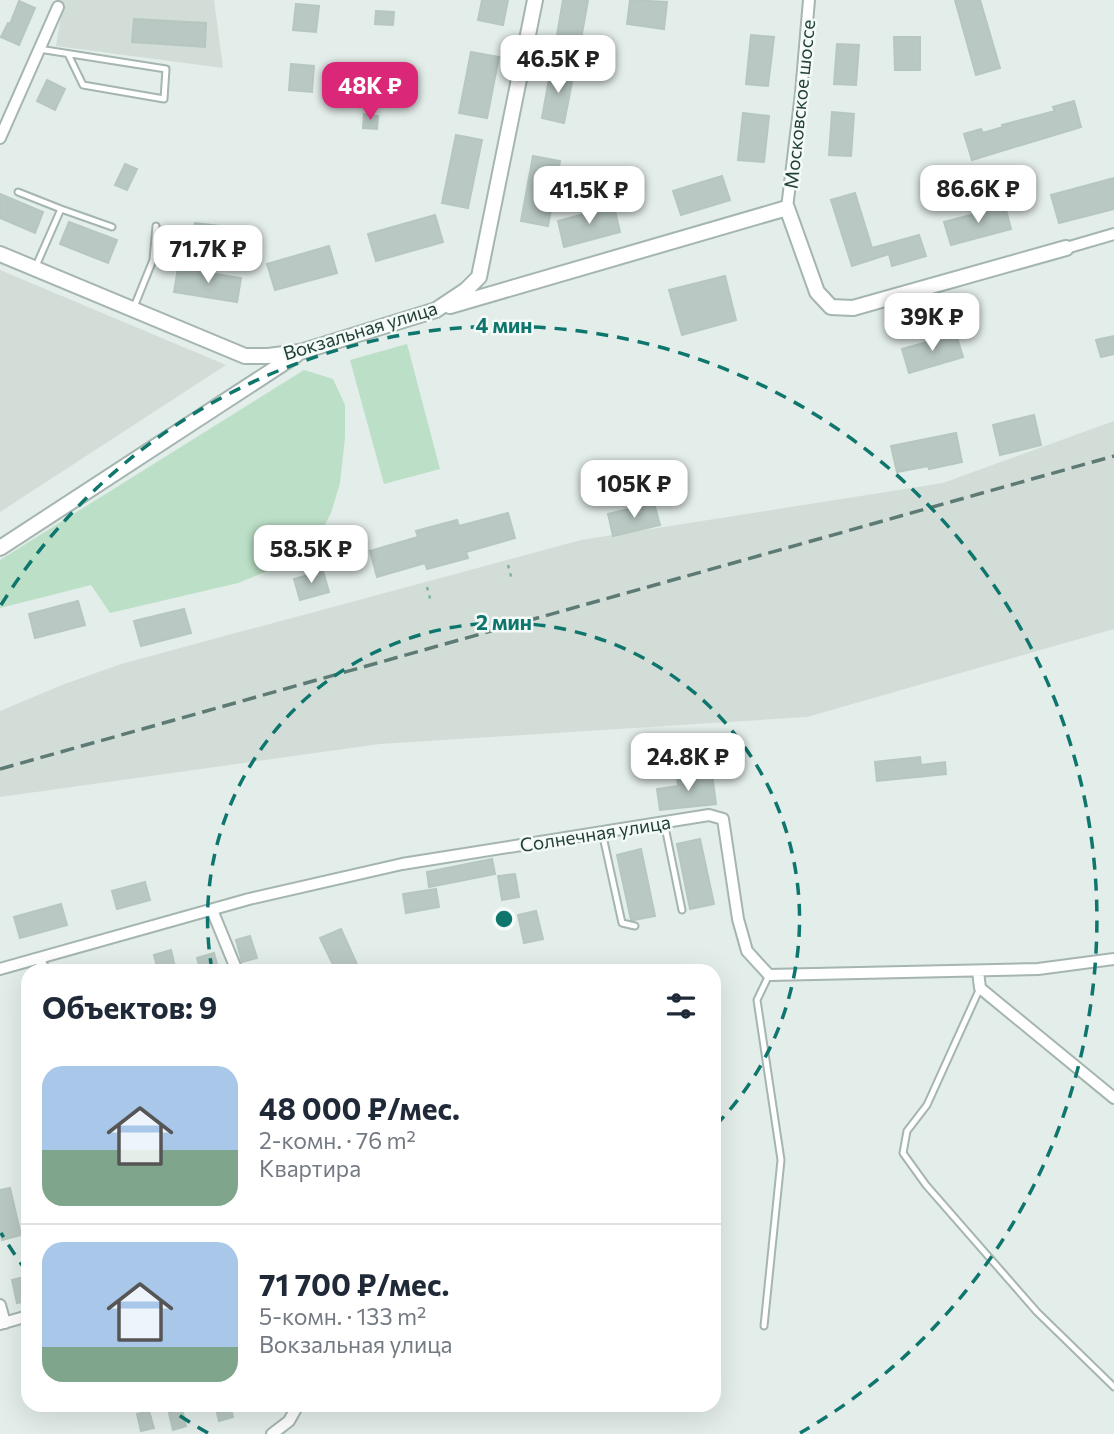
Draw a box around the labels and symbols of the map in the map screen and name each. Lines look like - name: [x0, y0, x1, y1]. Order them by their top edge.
- street label: Московское шоссе: [779, 18, 819, 190]
- pin: 46.5K ₽: [493, 36, 623, 95]
- pin: 48K ₽: [321, 62, 419, 122]
- pin: 41.5K ₽: [524, 166, 654, 226]
- pin: 86.6K ₽: [913, 166, 1043, 225]
- pin: 71.7K ₽: [143, 226, 273, 285]
- pin: 39K ₽: [883, 294, 981, 353]
- street label: Вокзальная улица: [280, 296, 440, 364]
- text: 4 мин: [476, 312, 532, 337]
- pin: 105K ₽: [577, 461, 691, 520]
- pin: 58.5K ₽: [246, 526, 376, 585]
- text: 2 мин: [476, 609, 532, 634]
- pin: 24.8K ₽: [623, 734, 753, 793]
- street label: Солнечная улица: [518, 810, 672, 856]
- centre of rings: [492, 907, 516, 931]

